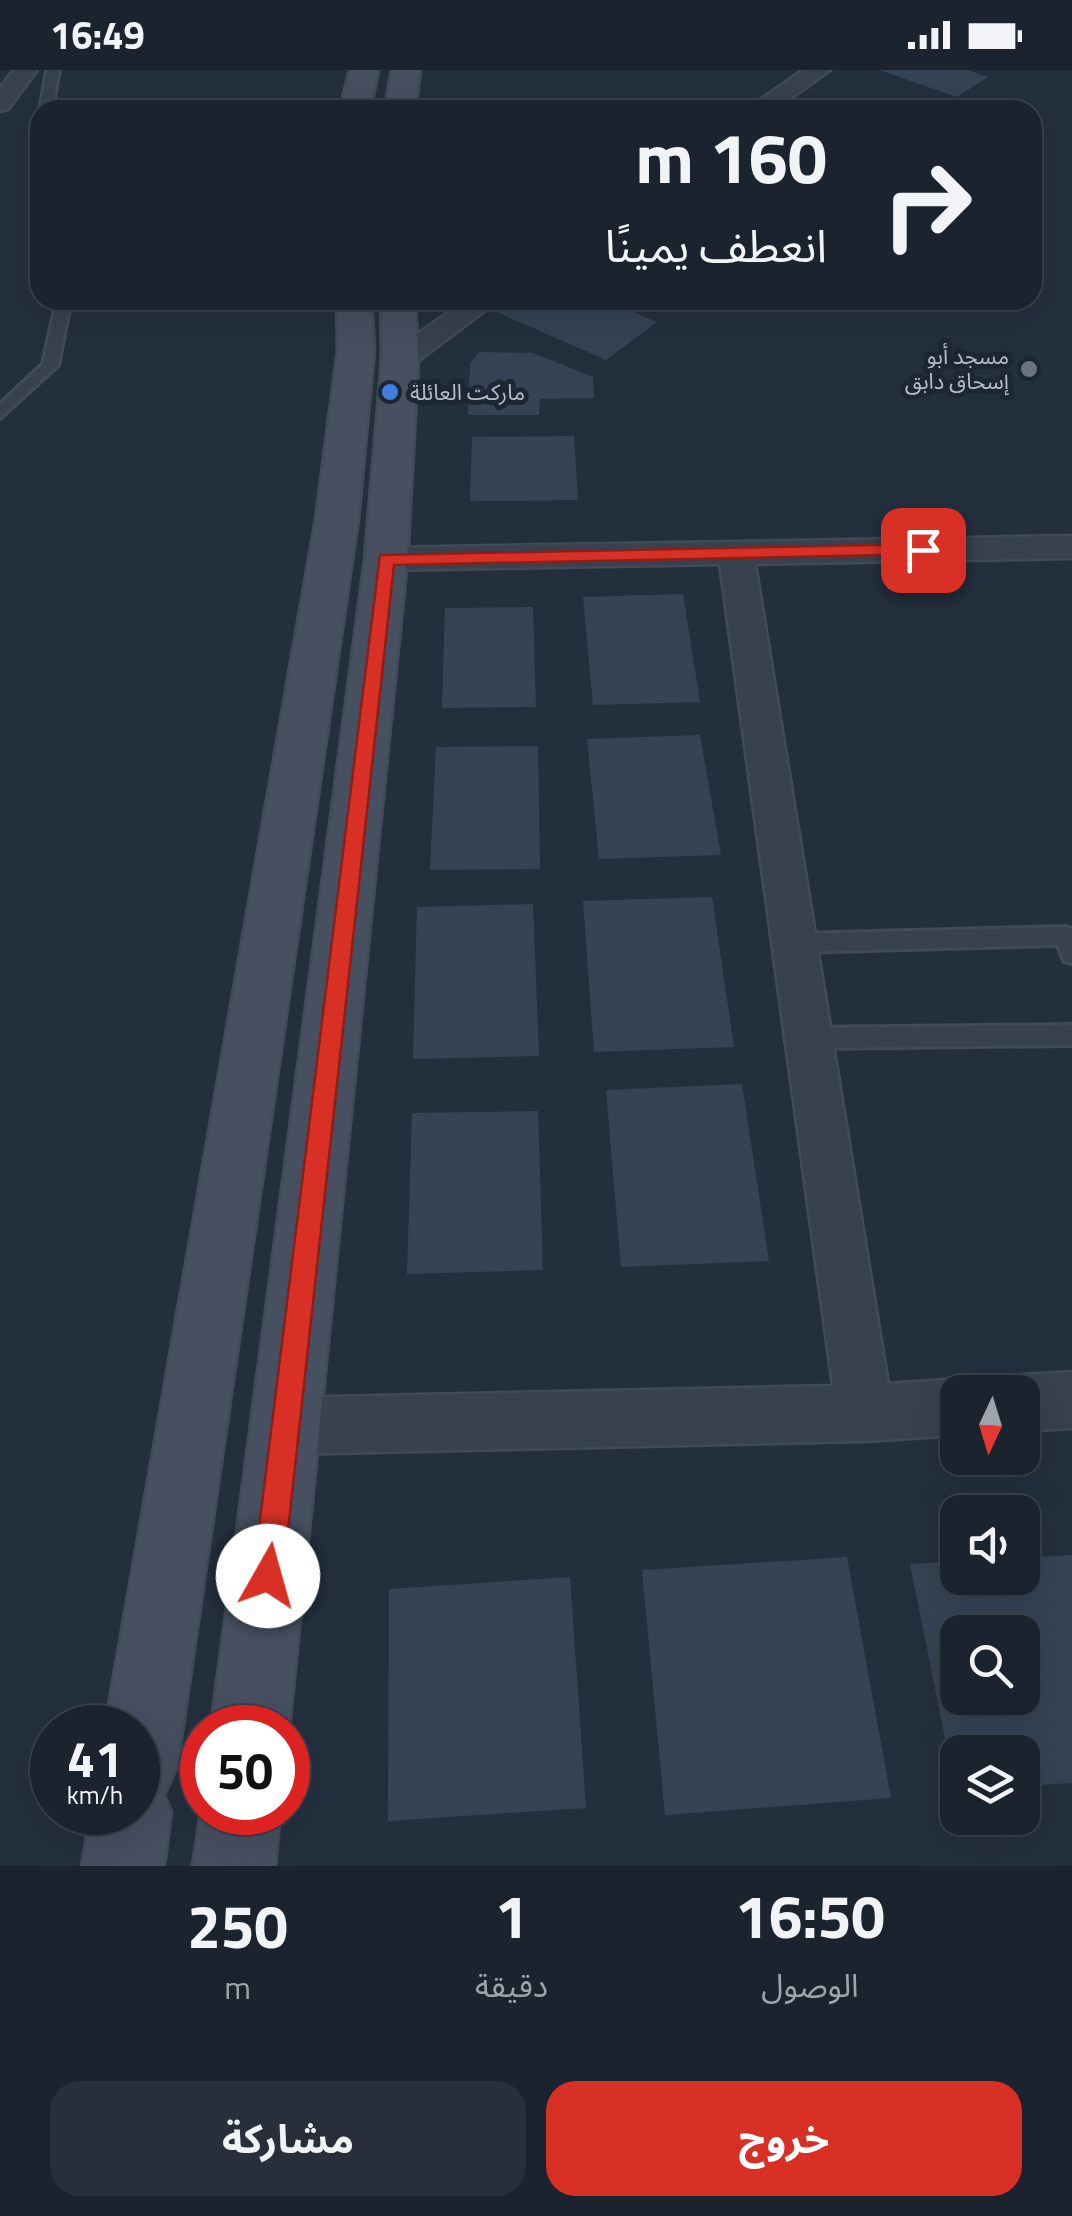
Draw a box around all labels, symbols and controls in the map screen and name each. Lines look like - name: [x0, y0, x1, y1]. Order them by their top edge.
- text: 16:49: [50, 6, 145, 64]
- text: 160 m: [635, 104, 827, 210]
- icon: right: [862, 140, 992, 270]
- text: انعطف يمينًا: [605, 211, 827, 279]
- place label: مسجد أبو إسحاق دابق: [905, 339, 1009, 398]
- marker: مسجد أبو إسحاق دابق: [1018, 358, 1040, 380]
- place label: ماركت العائلة: [410, 375, 525, 409]
- marker: ماركت العائلة: [379, 381, 401, 403]
- pin: [881, 508, 966, 593]
- icon: arrive: [896, 523, 951, 578]
- north arrow: [940, 1375, 1040, 1475]
- map controls: [940, 1375, 1040, 1835]
- button: sound: [940, 1495, 1040, 1595]
- position arrow: [216, 1524, 320, 1628]
- button: search: [940, 1615, 1040, 1715]
- speed limit sign: 50: [180, 1705, 310, 1835]
- text: 41: [67, 1720, 123, 1796]
- button: layers: [940, 1735, 1040, 1835]
- text: km/h: [67, 1776, 123, 1814]
- text: 1: [495, 1870, 528, 1961]
- text: 16:50: [735, 1870, 885, 1961]
- text: 250: [187, 1880, 288, 1971]
- text: دقيقة: [475, 1961, 548, 2009]
- text: الوصول: [761, 1961, 859, 2009]
- text: m: [224, 1963, 251, 2011]
- button: مشاركة: [50, 2081, 526, 2196]
- button: خروج: [546, 2081, 1022, 2196]

